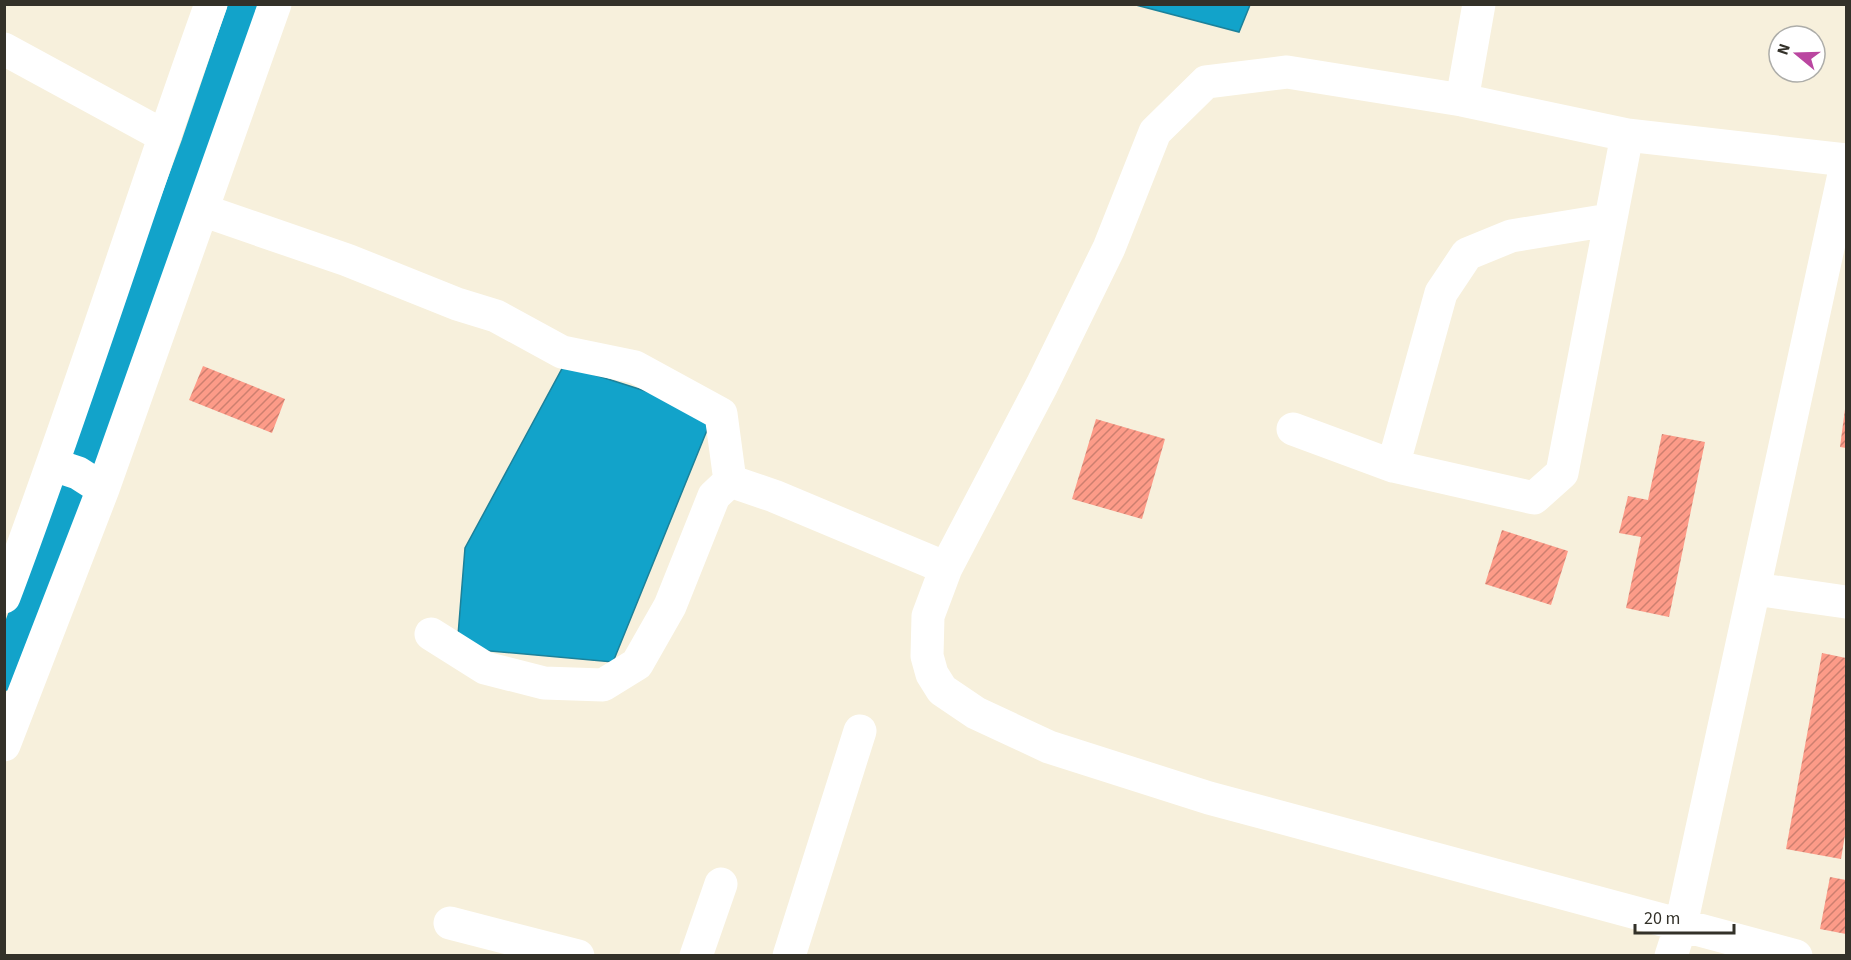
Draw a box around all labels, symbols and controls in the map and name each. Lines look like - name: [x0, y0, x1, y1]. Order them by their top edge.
- north arrow: [1767, 24, 1827, 84]
- text: N: [1772, 41, 1796, 58]
- scale bar: [1635, 897, 1734, 935]
- text: 20 m: [1644, 906, 1680, 931]

